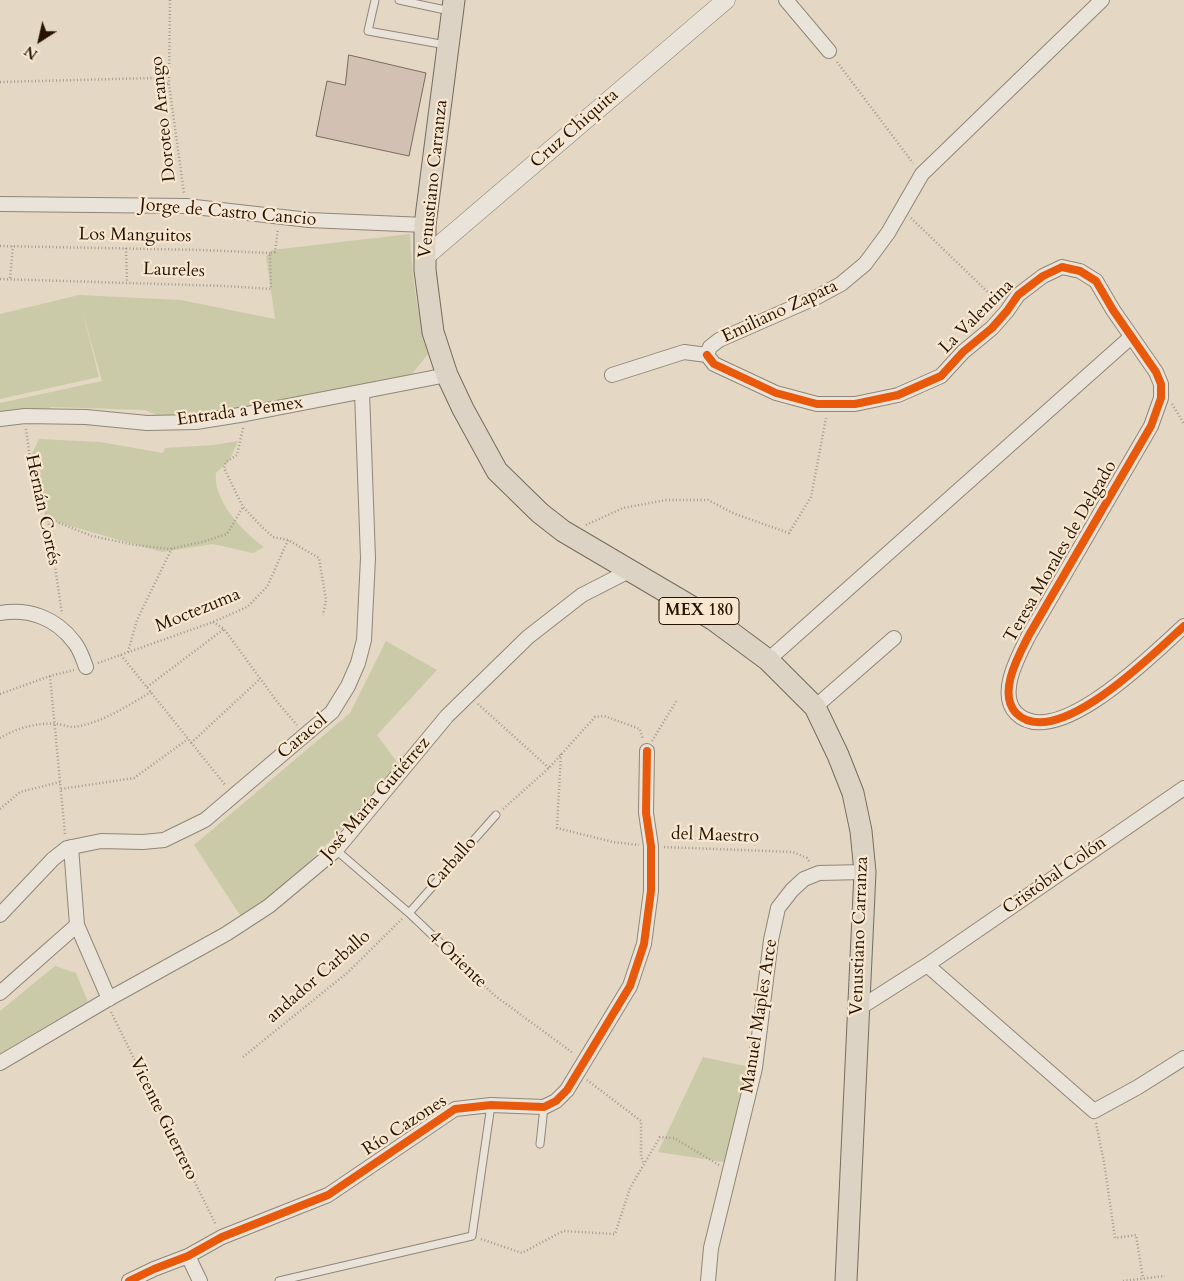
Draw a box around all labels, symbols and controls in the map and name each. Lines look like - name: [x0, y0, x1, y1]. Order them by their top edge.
- north arrow: [15, 15, 65, 65]
- text: N: [21, 41, 42, 64]
- street label: Doroteo Arango: [147, 55, 181, 183]
- street label: Cruz Chiquita: [526, 85, 624, 173]
- street label: Venustiano Carranza: [415, 99, 453, 259]
- street label: Jorge de Castro Cancio: [139, 195, 317, 231]
- street label: Los Manguitos: [78, 224, 192, 248]
- street label: Laureles: [143, 259, 205, 283]
- street label: La Valentina: [935, 275, 1019, 359]
- street label: Emiliano Zapata: [719, 276, 841, 348]
- street label: Entrada a Pemex: [175, 392, 305, 432]
- street label: Hernán Cortés: [20, 453, 64, 567]
- street label: Teresa Morales de Delgado: [1000, 457, 1122, 647]
- street label: Moctezuma: [152, 584, 244, 638]
- road number: MEX 180: [659, 598, 739, 624]
- street label: Caracol: [274, 710, 332, 764]
- street label: José María Gutiérrez: [317, 733, 435, 865]
- street label: del Maestro: [671, 824, 759, 848]
- street label: Cristóbal Colón: [999, 832, 1111, 920]
- street label: Carballo: [422, 833, 482, 895]
- street label: Venustiano Carranza: [846, 856, 874, 1016]
- street label: andador Carballo: [263, 926, 375, 1028]
- street label: 4 Oriente: [423, 927, 491, 993]
- street label: Manuel Maples Arce: [737, 937, 783, 1095]
- street label: Vicente Guerrero: [124, 1054, 202, 1184]
- street label: Río Cazones: [359, 1091, 451, 1161]

